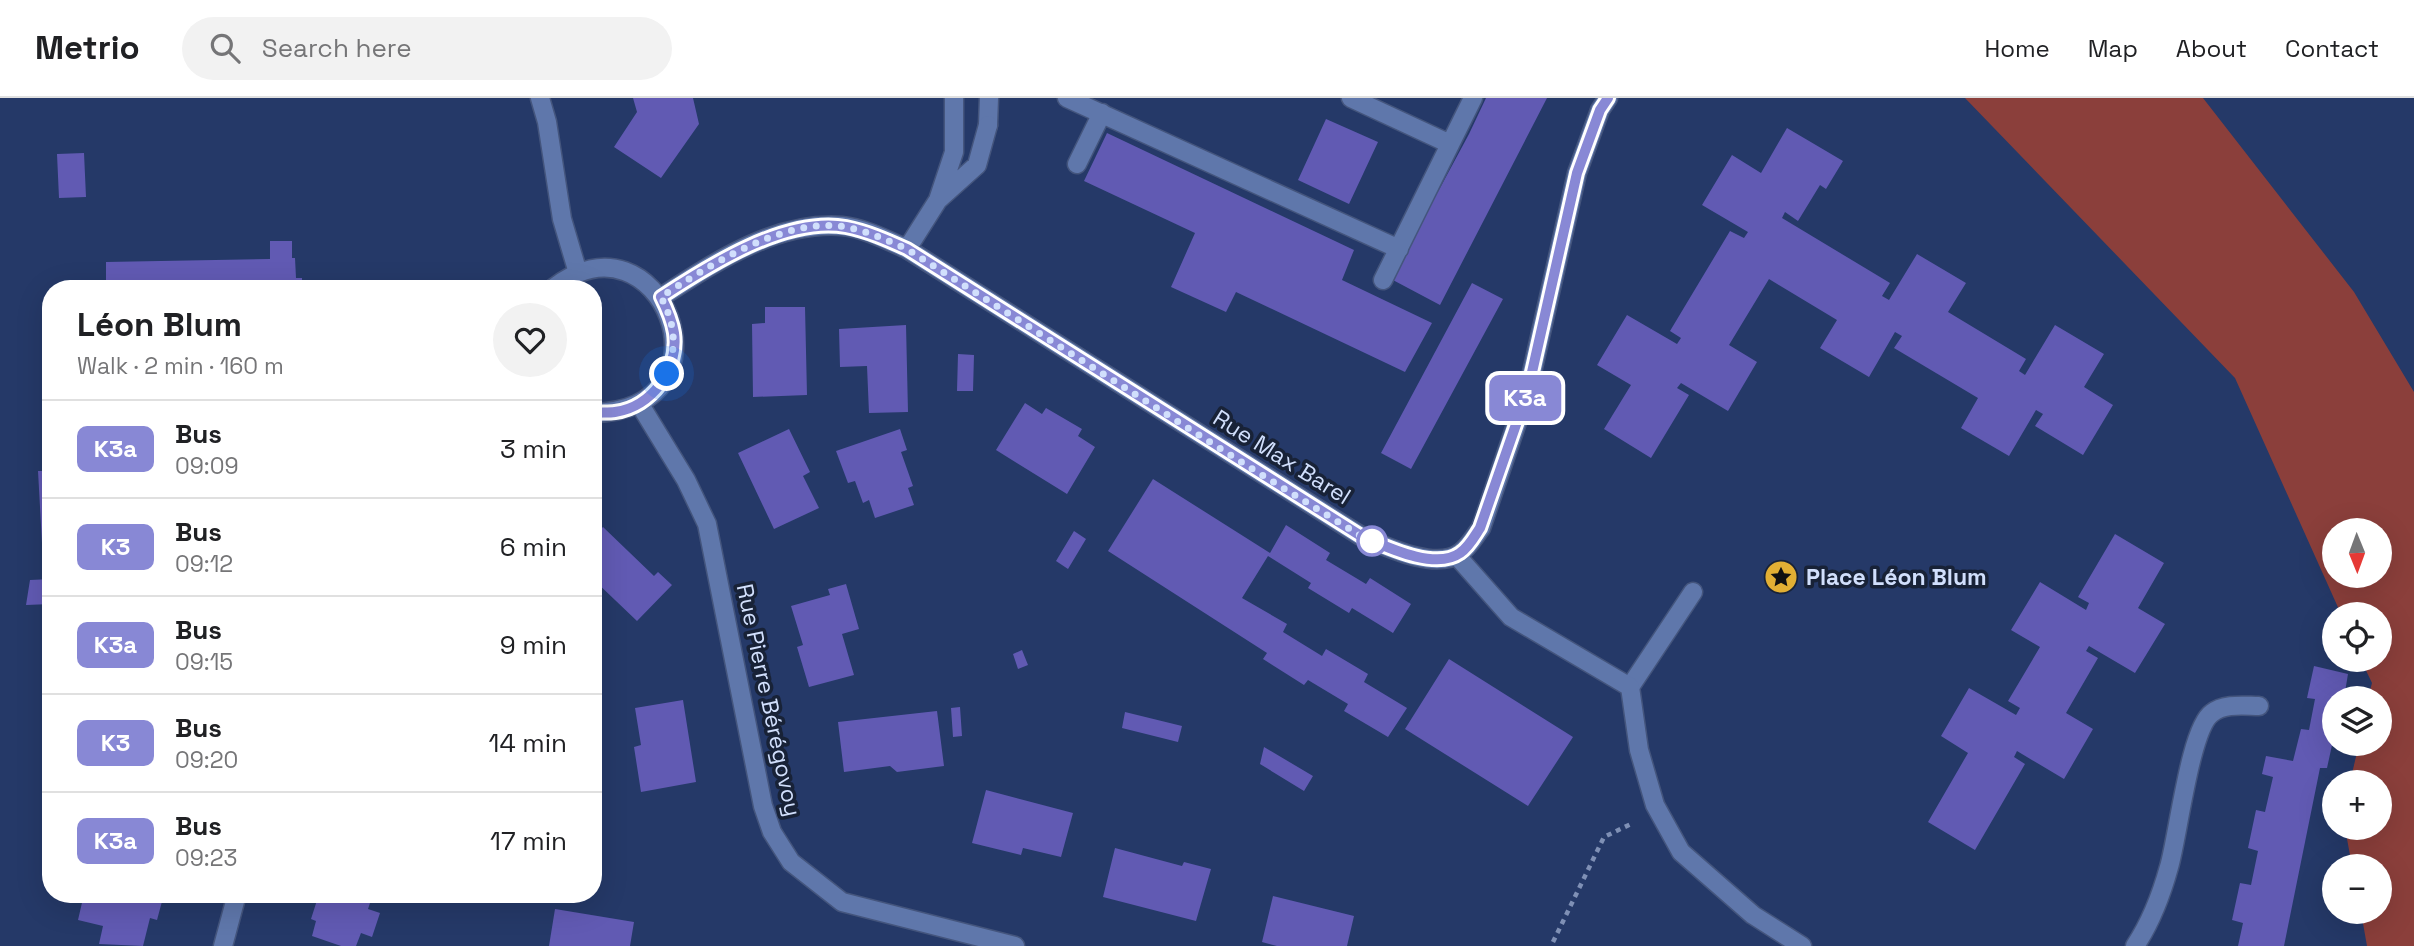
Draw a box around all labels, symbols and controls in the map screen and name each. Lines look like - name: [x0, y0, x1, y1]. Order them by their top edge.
- search box: [182, 17, 672, 80]
- text: Metrio: [35, 27, 140, 69]
- icon: search: [206, 29, 244, 67]
- text: Search here: [262, 31, 412, 65]
- text: Home: [1984, 33, 2050, 64]
- text: Map: [2088, 33, 2138, 64]
- text: About: [2176, 33, 2247, 64]
- text: Contact: [2285, 33, 2379, 64]
- button: heart: [493, 303, 567, 377]
- text: Léon Blum: [77, 304, 242, 346]
- text: Walk · 2 min · 160 m: [77, 351, 284, 381]
- your location: [649, 356, 684, 391]
- line badge: K3a: [1485, 375, 1565, 421]
- text: K3a: [1503, 382, 1547, 413]
- street label: Rue Max Barel: [1208, 403, 1356, 511]
- text: Bus: [175, 417, 222, 451]
- text: 3 min: [500, 432, 567, 466]
- text: K3a: [94, 433, 137, 464]
- text: 09:09: [175, 451, 238, 481]
- text: Bus: [175, 515, 222, 549]
- north arrow: [2322, 518, 2392, 588]
- map controls: [2322, 518, 2392, 924]
- unlabelled marker: [1357, 526, 1387, 556]
- text: 6 min: [500, 530, 567, 564]
- text: K3: [101, 531, 130, 562]
- text: 09:12: [175, 549, 233, 579]
- place icon: Place Léon Blum: [1762, 558, 1800, 596]
- place label: Place Léon Blum: [1806, 562, 1987, 592]
- street label: Rue Pierre Bérégovoy: [730, 581, 808, 819]
- button: locate: [2322, 602, 2392, 672]
- text: Bus: [175, 613, 222, 647]
- text: 9 min: [500, 628, 567, 662]
- text: K3a: [94, 629, 137, 660]
- text: 09:15: [175, 647, 233, 677]
- button: layers: [2322, 686, 2392, 756]
- text: Bus: [175, 711, 222, 745]
- text: 14 min: [489, 726, 567, 760]
- text: K3: [101, 727, 130, 758]
- text: 09:20: [175, 745, 238, 775]
- button: +: [2322, 770, 2392, 840]
- text: Bus: [175, 809, 222, 843]
- text: 17 min: [490, 824, 567, 858]
- text: K3a: [94, 825, 137, 856]
- text: 09:23: [175, 843, 237, 873]
- button: −: [2322, 854, 2392, 924]

